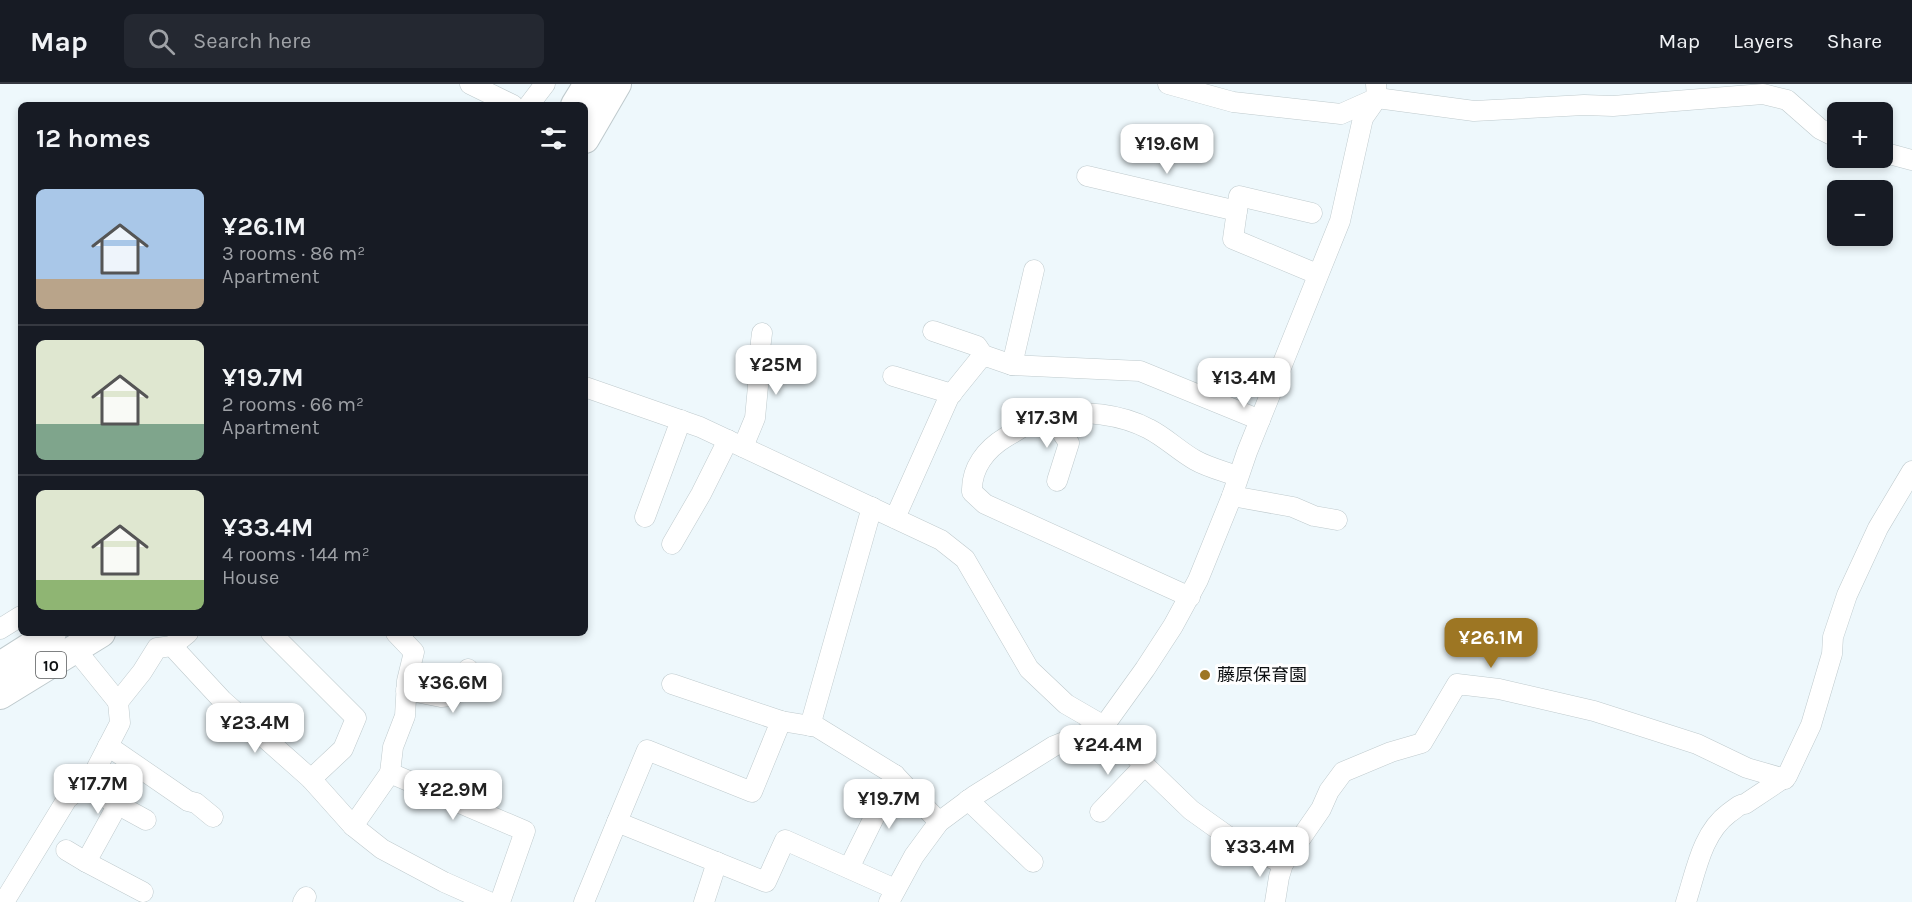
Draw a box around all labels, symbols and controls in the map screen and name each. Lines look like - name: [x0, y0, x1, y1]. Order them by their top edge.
- search box: [124, 14, 544, 68]
- text: Map: [30, 25, 88, 58]
- icon: search: [145, 25, 178, 58]
- text: Search here: [193, 28, 311, 54]
- text: Map: [1658, 29, 1700, 53]
- text: Layers: [1733, 29, 1794, 53]
- text: Share: [1827, 29, 1882, 53]
- map controls: [1827, 102, 1893, 246]
- button: +: [1827, 102, 1893, 168]
- icon: filters: [537, 122, 570, 155]
- text: 12 homes: [36, 123, 151, 154]
- pin: ¥19.6M: [1118, 124, 1216, 175]
- text: ¥19.6M: [1135, 132, 1200, 155]
- button: −: [1827, 180, 1893, 246]
- text: ¥26.1M: [222, 211, 306, 242]
- icon: home: [84, 213, 156, 285]
- text: 3 rooms · 86 m²: [222, 242, 365, 265]
- text: Apartment: [222, 265, 320, 288]
- pin: ¥25M: [740, 345, 812, 396]
- text: ¥25M: [750, 353, 802, 376]
- pin: ¥13.4M: [1195, 358, 1293, 409]
- text: ¥19.7M: [222, 362, 304, 393]
- icon: home: [84, 364, 156, 436]
- text: ¥13.4M: [1212, 366, 1277, 389]
- text: 2 rooms · 66 m²: [222, 393, 364, 416]
- pin: ¥17.3M: [998, 398, 1096, 449]
- text: ¥17.3M: [1015, 406, 1079, 429]
- text: Apartment: [222, 416, 320, 439]
- text: ¥33.4M: [222, 512, 313, 543]
- icon: home: [84, 514, 156, 586]
- text: 4 rooms · 144 m²: [222, 543, 370, 566]
- text: House: [222, 566, 279, 589]
- pin: ¥26.1M: [1442, 618, 1540, 669]
- text: ¥26.1M: [1459, 626, 1523, 649]
- road number: 10: [36, 652, 66, 678]
- pin: ¥36.6M: [404, 663, 502, 714]
- place label: 藤原保育園: [1217, 664, 1307, 686]
- marker: 藤原保育園: [1198, 668, 1212, 682]
- text: ¥36.6M: [418, 671, 488, 694]
- pin: ¥23.4M: [206, 703, 304, 754]
- text: ¥23.4M: [220, 711, 290, 734]
- pin: ¥24.4M: [1059, 725, 1157, 776]
- text: ¥24.4M: [1073, 733, 1143, 756]
- pin: ¥17.7M: [49, 764, 147, 815]
- pin: ¥22.9M: [404, 770, 502, 821]
- text: ¥17.7M: [68, 772, 128, 795]
- text: ¥22.9M: [418, 778, 488, 801]
- pin: ¥19.7M: [840, 779, 938, 830]
- text: ¥19.7M: [858, 787, 920, 810]
- pin: ¥33.4M: [1211, 827, 1309, 878]
- text: ¥33.4M: [1225, 835, 1295, 858]

